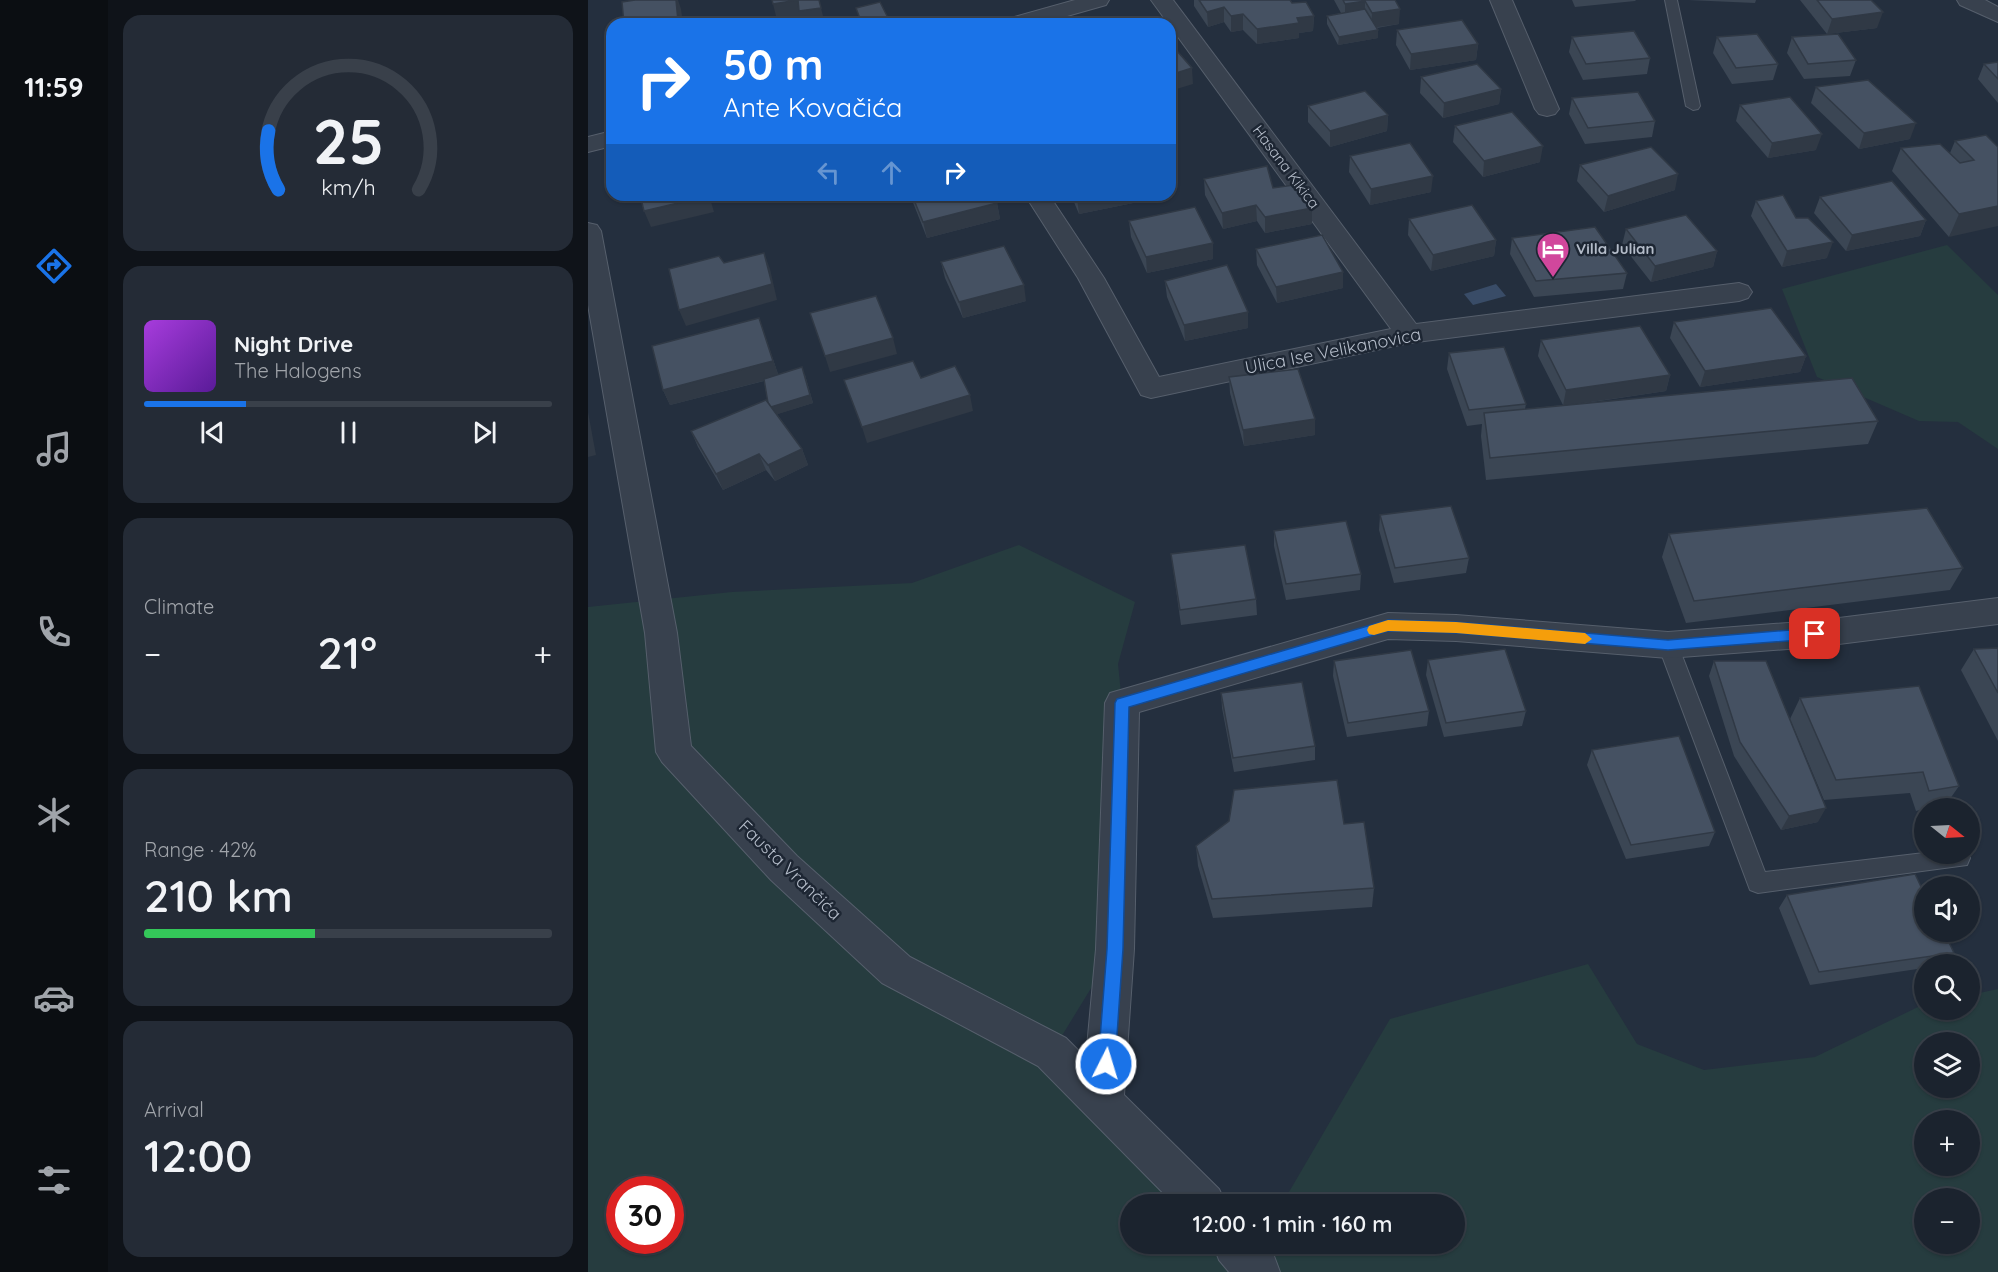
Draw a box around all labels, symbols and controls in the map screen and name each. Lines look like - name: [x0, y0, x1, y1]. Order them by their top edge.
- text: 50 m: [723, 38, 823, 91]
- icon: right: [624, 42, 702, 120]
- text: 11:59: [24, 70, 84, 104]
- text: Ante Kovačića: [723, 90, 902, 124]
- text: 25: [312, 102, 384, 180]
- street label: Hasana Kikica: [1249, 121, 1324, 212]
- icon: left: [812, 156, 845, 189]
- icon: ahead: [875, 156, 908, 189]
- icon: right: [938, 156, 971, 189]
- text: km/h: [321, 175, 375, 201]
- hotel icon: Villa Julian: [1535, 231, 1571, 278]
- place label: Villa Julian: [1576, 239, 1654, 258]
- icon: directions: [33, 245, 75, 287]
- street label: Ulica Ise Velikanovica: [1243, 322, 1423, 379]
- text: Night Drive: [234, 330, 353, 358]
- text: The Halogens: [234, 358, 362, 383]
- icon: previous: [196, 416, 229, 449]
- icon: pause: [332, 416, 365, 449]
- icon: next: [468, 416, 501, 449]
- icon: music: [33, 428, 75, 470]
- text: Climate: [144, 594, 214, 619]
- pin: [1789, 608, 1840, 659]
- icon: phone: [33, 611, 75, 653]
- icon: arrive: [1798, 617, 1831, 650]
- text: 21°: [318, 624, 377, 680]
- text: −: [144, 633, 161, 674]
- text: +: [533, 633, 552, 674]
- icon: climate: [33, 794, 75, 836]
- north arrow: [1914, 798, 1980, 864]
- map controls: [1914, 798, 1980, 1254]
- street label: Fausta Vrančića: [734, 815, 847, 925]
- text: Range · 42%: [144, 837, 257, 862]
- text: 210 km: [144, 867, 293, 923]
- button: sound: [1914, 876, 1980, 942]
- button: search: [1914, 954, 1980, 1020]
- icon: car: [33, 977, 75, 1019]
- position arrow: [1074, 1032, 1138, 1096]
- button: layers: [1914, 1032, 1980, 1098]
- text: Arrival: [144, 1097, 204, 1122]
- button: +: [1914, 1110, 1980, 1176]
- text: 12:00: [144, 1127, 252, 1183]
- icon: filters: [33, 1159, 75, 1201]
- speed limit sign: 30: [606, 1176, 684, 1254]
- button: −: [1914, 1188, 1980, 1254]
- text: 12:00 · 1 min · 160 m: [1193, 1210, 1392, 1238]

